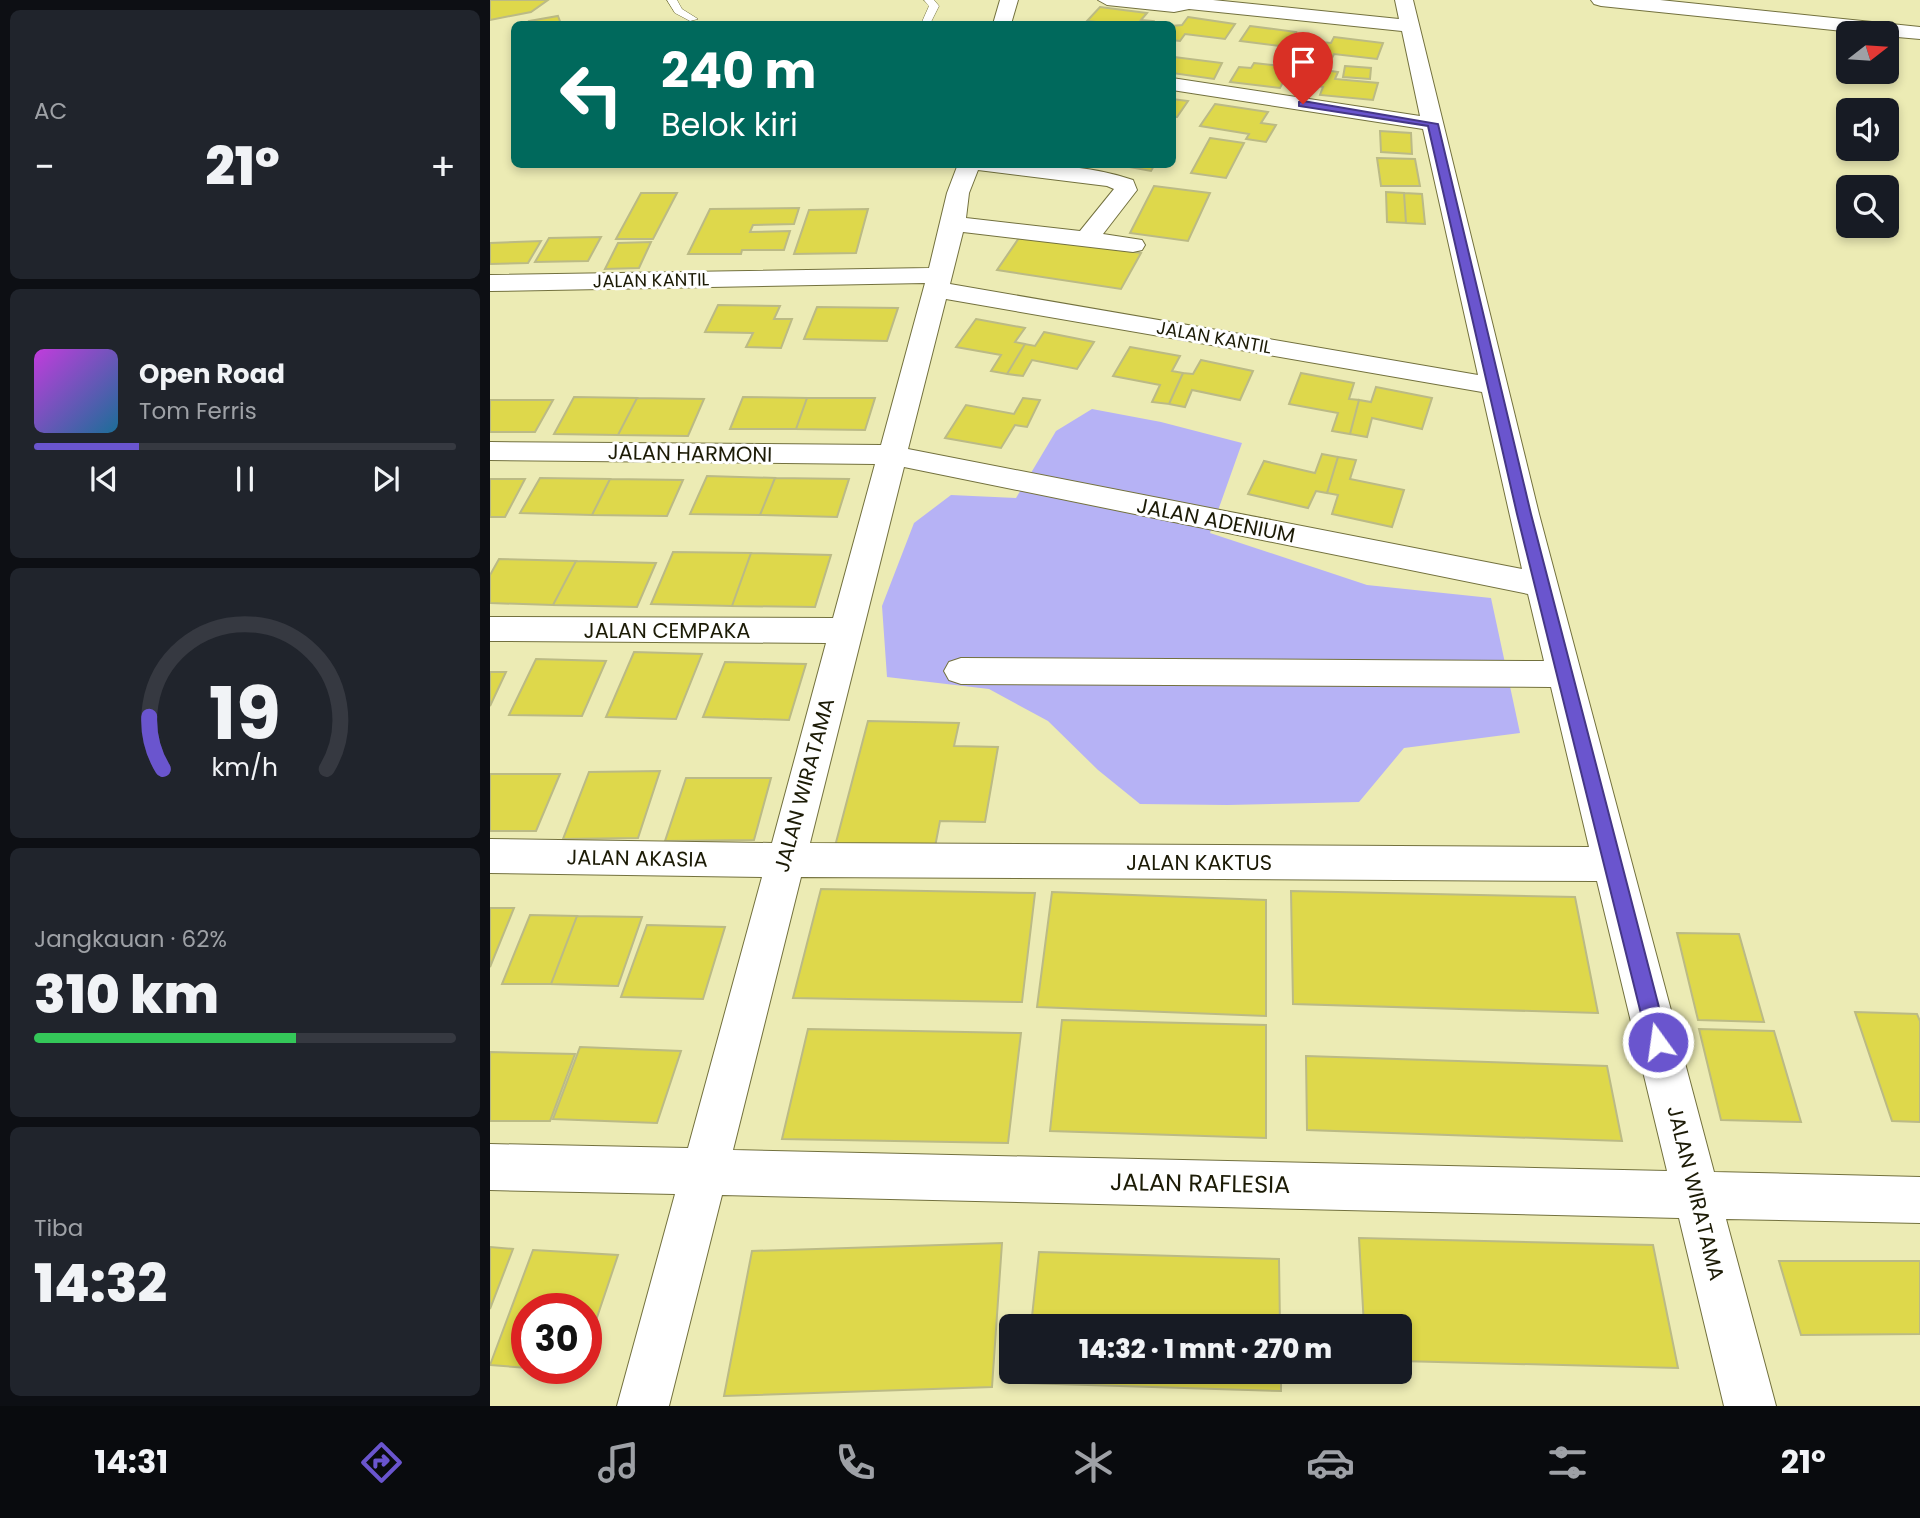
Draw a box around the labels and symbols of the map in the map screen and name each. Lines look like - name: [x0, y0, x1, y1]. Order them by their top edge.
- north arrow: [1836, 21, 1899, 84]
- pin: [1273, 32, 1333, 104]
- street label: JALAN KANTIL: [593, 266, 710, 294]
- street label: JALAN KANTIL: [1154, 315, 1274, 359]
- street label: JALAN HARMONI: [607, 437, 773, 469]
- street label: JALAN ADENIUM: [1134, 490, 1298, 550]
- street label: JALAN CEMPAKA: [584, 616, 751, 645]
- street label: JALAN WIRATAMA: [767, 695, 841, 875]
- street label: JALAN AKASIA: [566, 842, 708, 874]
- street label: JALAN KAKTUS: [1126, 848, 1272, 877]
- position arrow: [1621, 1005, 1695, 1079]
- street label: JALAN WIRATAMA: [1660, 1103, 1732, 1283]
- street label: JALAN RAFLESIA: [1110, 1165, 1290, 1201]
- speed limit sign: 30: [511, 1293, 602, 1384]

